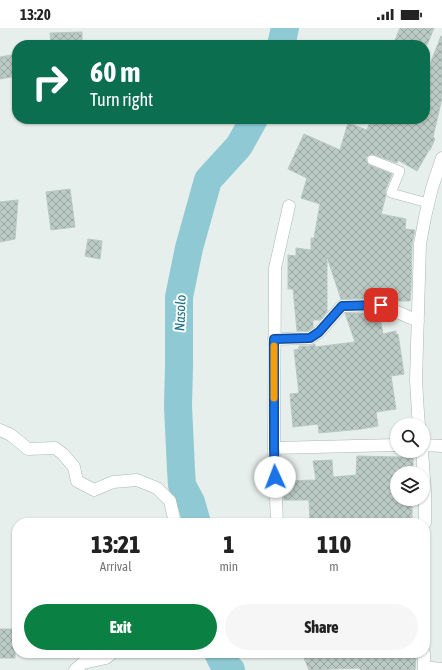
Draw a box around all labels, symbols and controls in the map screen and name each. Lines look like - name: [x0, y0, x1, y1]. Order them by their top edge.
- text: 13:20: [20, 6, 51, 23]
- icon: right: [24, 56, 76, 108]
- text: 60 m: [90, 56, 140, 88]
- text: Turn right: [90, 89, 153, 110]
- pin: [364, 288, 398, 322]
- water label: Nasolo: [171, 294, 189, 331]
- icon: arrive: [370, 294, 392, 316]
- map controls: [390, 418, 430, 506]
- button: search: [390, 418, 430, 458]
- position arrow: [254, 456, 296, 498]
- button: layers: [390, 466, 430, 506]
- text: 13:21: [91, 531, 140, 558]
- text: 1: [223, 531, 234, 558]
- text: 110: [317, 531, 351, 558]
- text: Arrival: [100, 559, 132, 574]
- text: min: [219, 559, 238, 574]
- text: m: [329, 559, 339, 574]
- button: Exit: [24, 604, 217, 650]
- button: Share: [225, 604, 418, 650]

